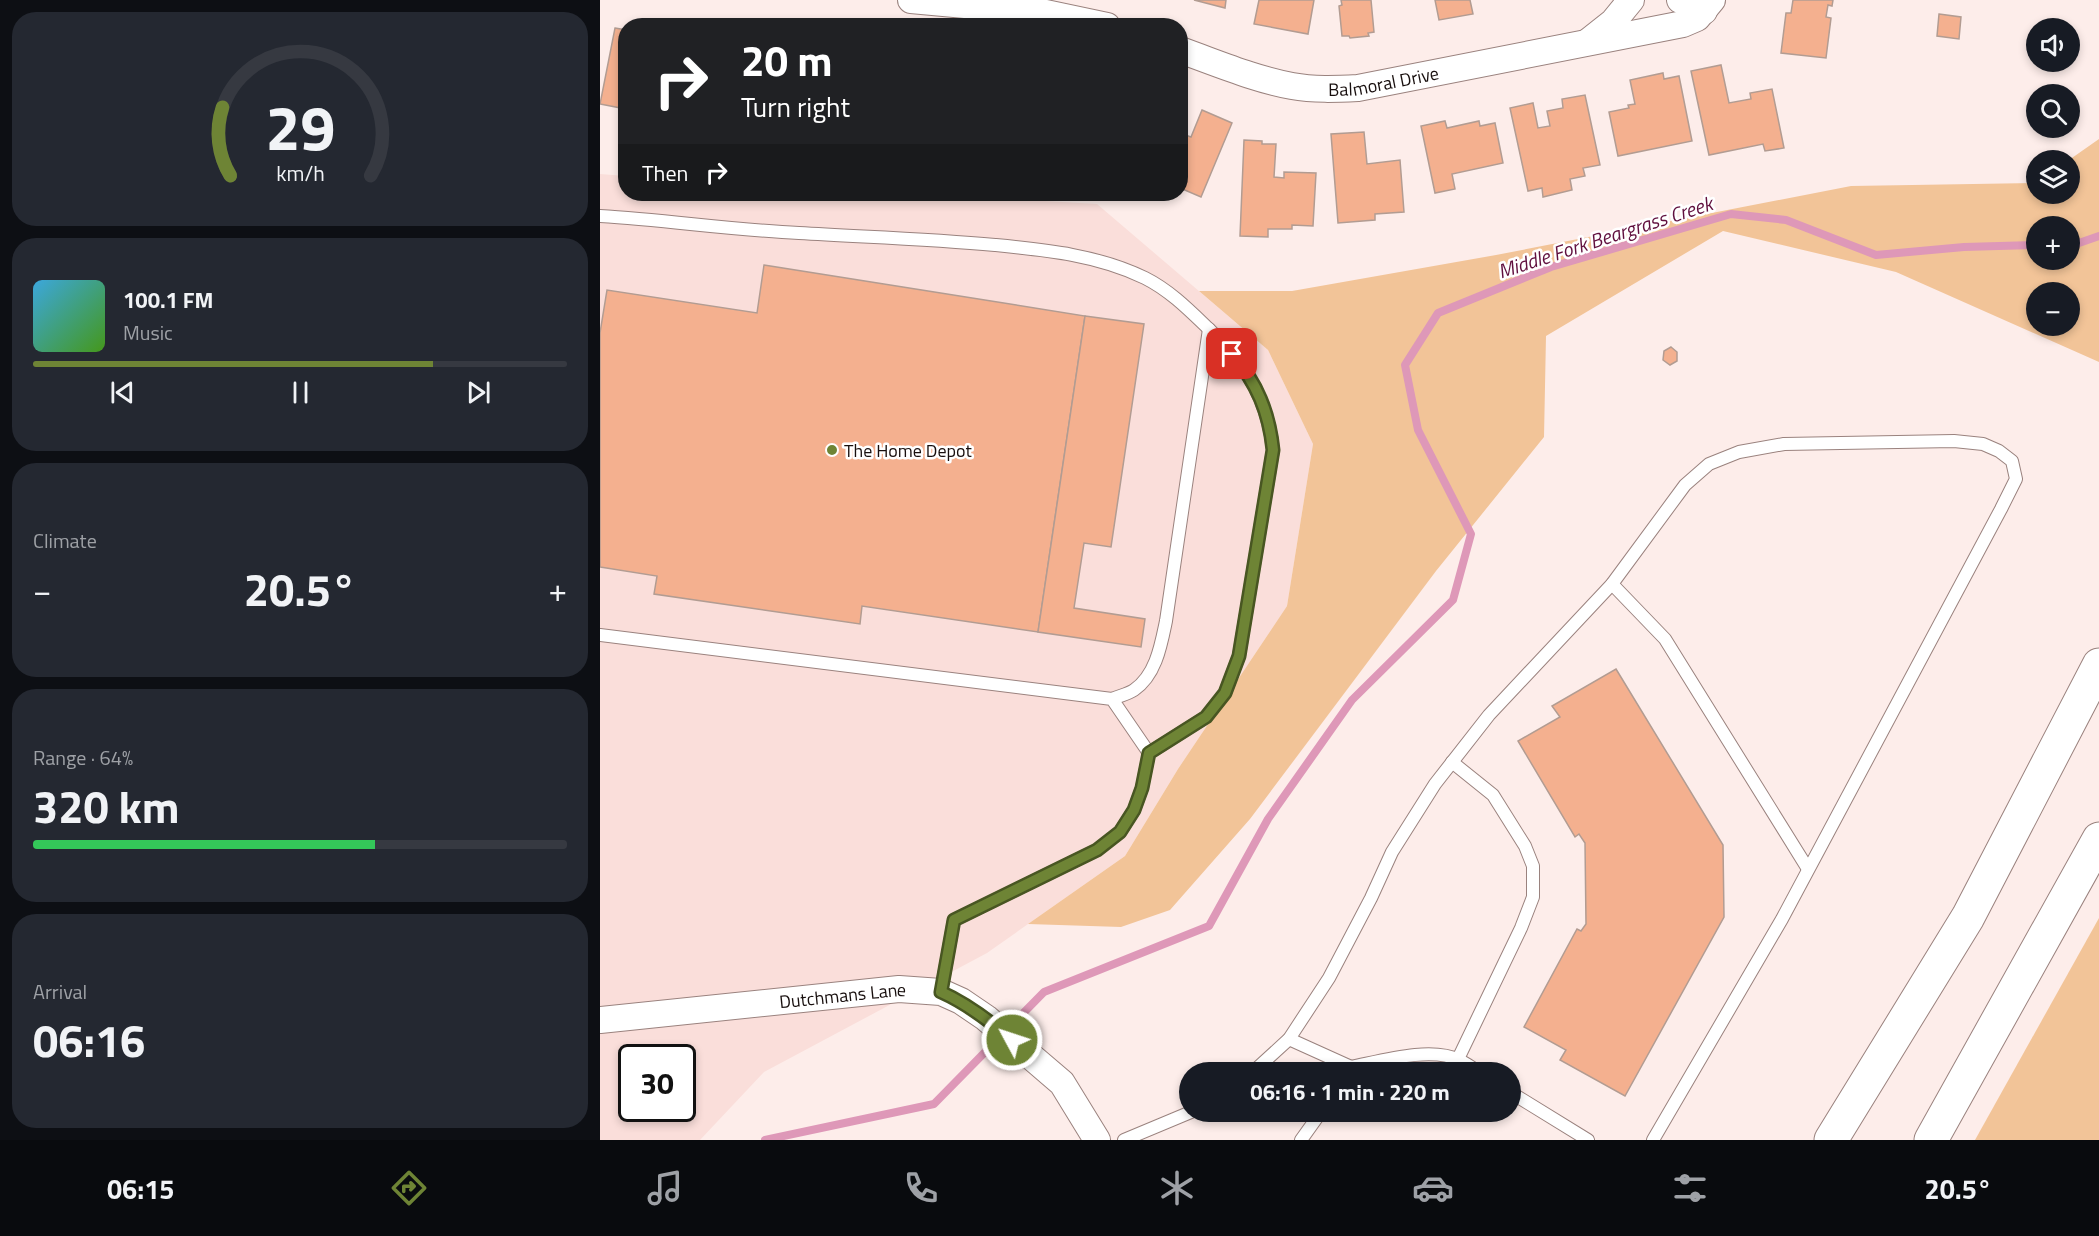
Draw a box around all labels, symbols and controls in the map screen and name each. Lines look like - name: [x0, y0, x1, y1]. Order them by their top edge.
- map controls: [2026, 18, 2080, 336]
- button: sound: [2026, 18, 2080, 72]
- text: 20 m: [741, 28, 833, 92]
- icon: right: [642, 42, 720, 120]
- street label: Balmoral Drive: [1328, 59, 1441, 102]
- text: 29: [265, 79, 335, 174]
- button: search: [2026, 84, 2080, 138]
- text: Turn right: [741, 86, 850, 127]
- button: layers: [2026, 150, 2080, 204]
- text: Then: [642, 156, 688, 190]
- icon: right: [700, 156, 733, 189]
- text: km/h: [276, 157, 324, 189]
- water label: Middle Fork Beargrass Creek: [1494, 187, 1718, 286]
- button: +: [2026, 216, 2080, 270]
- button: −: [2026, 282, 2080, 336]
- text: 100.1 FM: [123, 283, 213, 317]
- text: Music: [123, 317, 173, 348]
- pin: [1206, 328, 1257, 379]
- icon: arrive: [1215, 337, 1248, 370]
- icon: previous: [106, 376, 139, 409]
- icon: pause: [284, 376, 317, 409]
- icon: next: [462, 376, 495, 409]
- place label: The Home Depot: [844, 437, 972, 464]
- marker: The Home Depot: [825, 443, 839, 457]
- text: Climate: [33, 525, 97, 556]
- text: 20.5°: [244, 555, 356, 623]
- text: −: [33, 565, 51, 615]
- text: +: [549, 565, 567, 615]
- text: Range · 64%: [33, 742, 133, 773]
- text: 320 km: [33, 772, 179, 840]
- street label: Dutchmans Lane: [778, 975, 907, 1015]
- text: Arrival: [33, 976, 87, 1007]
- text: 06:16: [33, 1006, 145, 1074]
- position arrow: [980, 1008, 1044, 1072]
- speed limit sign: 30: [618, 1044, 696, 1122]
- text: 06:16 · 1 min · 220 m: [1250, 1075, 1450, 1109]
- icon: directions: [388, 1167, 430, 1209]
- icon: music: [644, 1167, 686, 1209]
- icon: phone: [900, 1167, 942, 1209]
- icon: climate: [1156, 1167, 1198, 1209]
- icon: car: [1412, 1167, 1454, 1209]
- icon: filters: [1669, 1167, 1711, 1209]
- text: 06:15: [107, 1168, 174, 1209]
- text: 20.5°: [1925, 1168, 1992, 1209]

